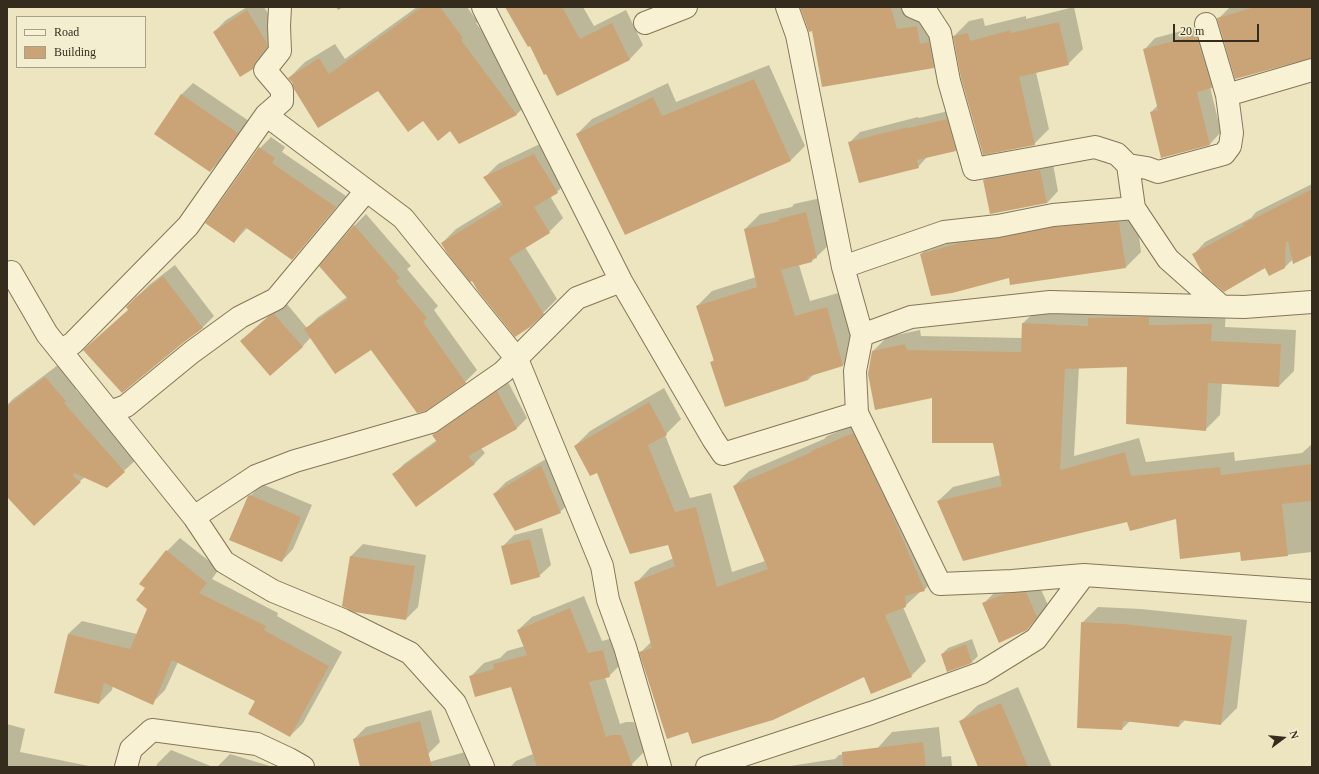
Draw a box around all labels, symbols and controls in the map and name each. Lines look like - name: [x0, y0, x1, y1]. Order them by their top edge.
- legend: [16, 16, 146, 68]
- scale bar: [1175, 16, 1261, 42]
- text: 20 m: [1180, 24, 1204, 38]
- text: Road: [54, 25, 79, 39]
- text: Building: [54, 45, 96, 59]
- north arrow: [1263, 718, 1303, 758]
- text: N: [1288, 729, 1301, 740]

